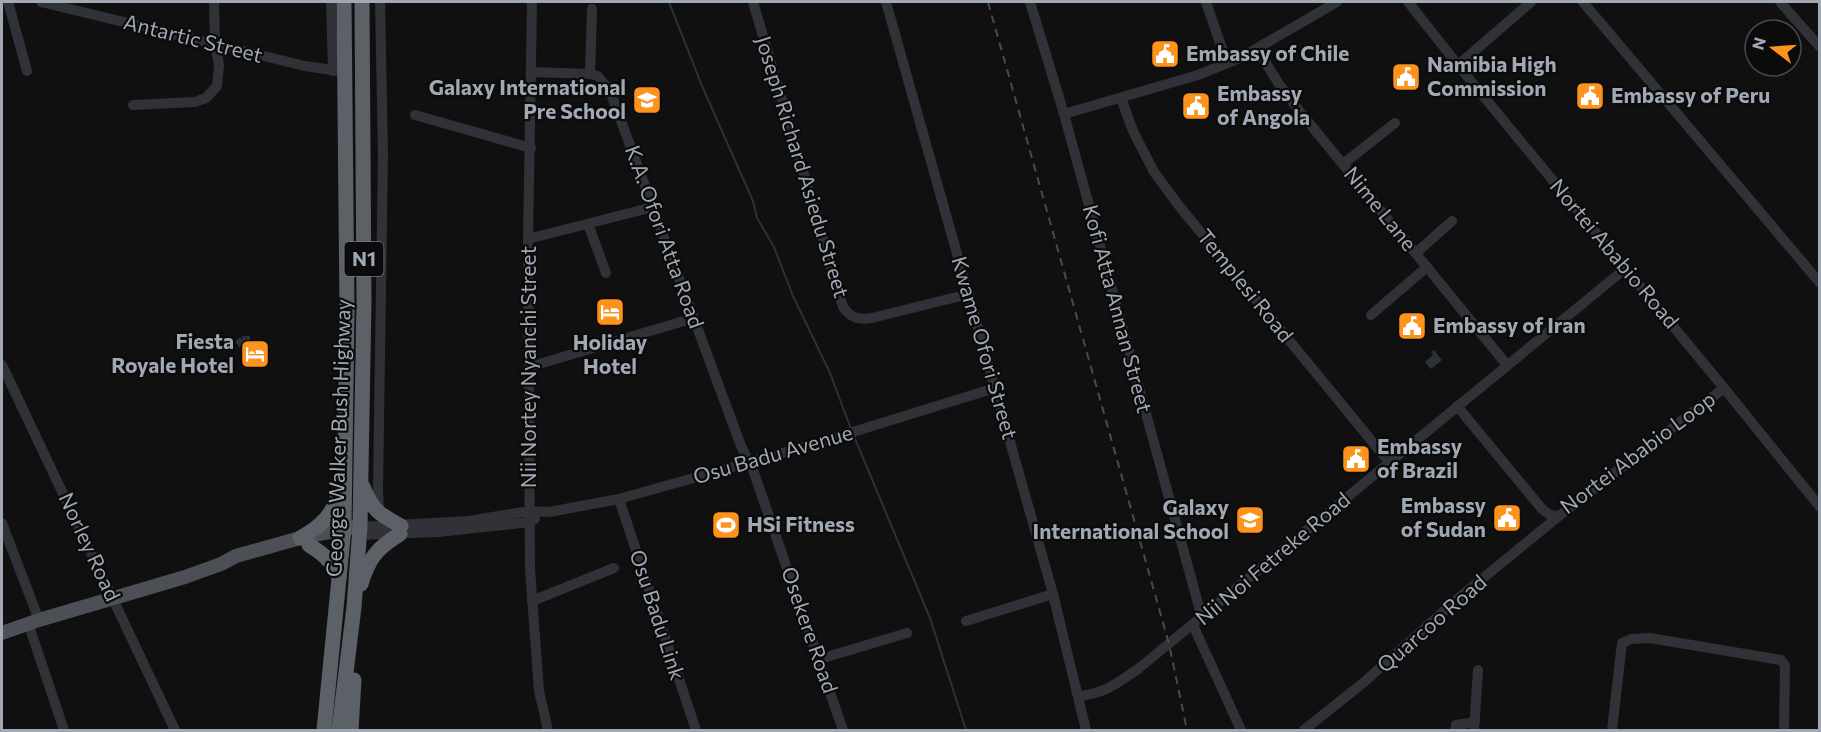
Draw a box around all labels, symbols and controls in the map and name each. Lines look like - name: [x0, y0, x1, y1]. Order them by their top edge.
- street label: Antartic Street: [121, 8, 265, 67]
- north arrow: [1743, 18, 1803, 78]
- street label: Joseph Richard Asiedu Street: [752, 33, 855, 300]
- text: N: [1747, 35, 1769, 52]
- public building icon: Embassy of Chile: [1149, 38, 1181, 70]
- place label: Embassy of Chile: [1186, 40, 1349, 65]
- place label: Namibia High Commission: [1427, 51, 1557, 100]
- public building icon: Namibia High Commission: [1390, 61, 1422, 93]
- place label: Galaxy International Pre School: [429, 74, 626, 123]
- place label: Embassy of Angola: [1217, 80, 1310, 129]
- public building icon: Embassy of Peru: [1574, 80, 1606, 112]
- place label: Embassy of Peru: [1611, 82, 1770, 107]
- school or university icon: Galaxy International Pre School: [631, 84, 663, 116]
- public building icon: Embassy of Angola: [1180, 90, 1212, 122]
- street label: K.A. Ofori Atta Road: [621, 142, 710, 331]
- street label: Nime Lane: [1340, 161, 1423, 255]
- street label: Nortei Ababio Road: [1545, 173, 1685, 333]
- street label: Kofi Atta Annan Street: [1079, 202, 1158, 415]
- street label: Templesi Road: [1193, 224, 1299, 347]
- road number: N1: [344, 242, 384, 276]
- street label: Nii Nortey Nyanchi Street: [515, 246, 540, 488]
- street label: Kwame Ofori Street: [947, 253, 1024, 442]
- hotel icon: Holiday Hotel: [594, 296, 626, 328]
- street label: George Walker Bush Highway: [320, 298, 355, 577]
- public building icon: Embassy of Iran: [1396, 310, 1428, 342]
- place label: Embassy of Iran: [1433, 312, 1586, 337]
- place label: Fiesta Royale Hotel: [111, 328, 234, 377]
- place label: Holiday Hotel: [573, 329, 648, 378]
- hotel icon: Fiesta Royale Hotel: [239, 338, 271, 370]
- street label: Nortei Ababio Loop: [1555, 385, 1720, 518]
- street label: Osu Badu Avenue: [690, 419, 855, 488]
- place label: Embassy of Brazil: [1377, 433, 1463, 482]
- public building icon: Embassy of Brazil: [1340, 443, 1372, 475]
- street label: Nii Noi Fetreke Road: [1190, 486, 1354, 630]
- street label: Norley Road: [54, 488, 126, 605]
- place label: Embassy of Sudan: [1401, 492, 1486, 541]
- place label: Galaxy International School: [1033, 494, 1229, 543]
- public building icon: Embassy of Sudan: [1491, 502, 1523, 534]
- school or university icon: Galaxy International School: [1234, 504, 1266, 536]
- sports icon: HSi Fitness: [710, 509, 742, 541]
- place label: HSi Fitness: [747, 511, 855, 536]
- street label: Osu Badu Link: [626, 546, 691, 683]
- street label: Osekere Road: [777, 563, 844, 696]
- street label: Quarcoo Road: [1371, 569, 1491, 677]

